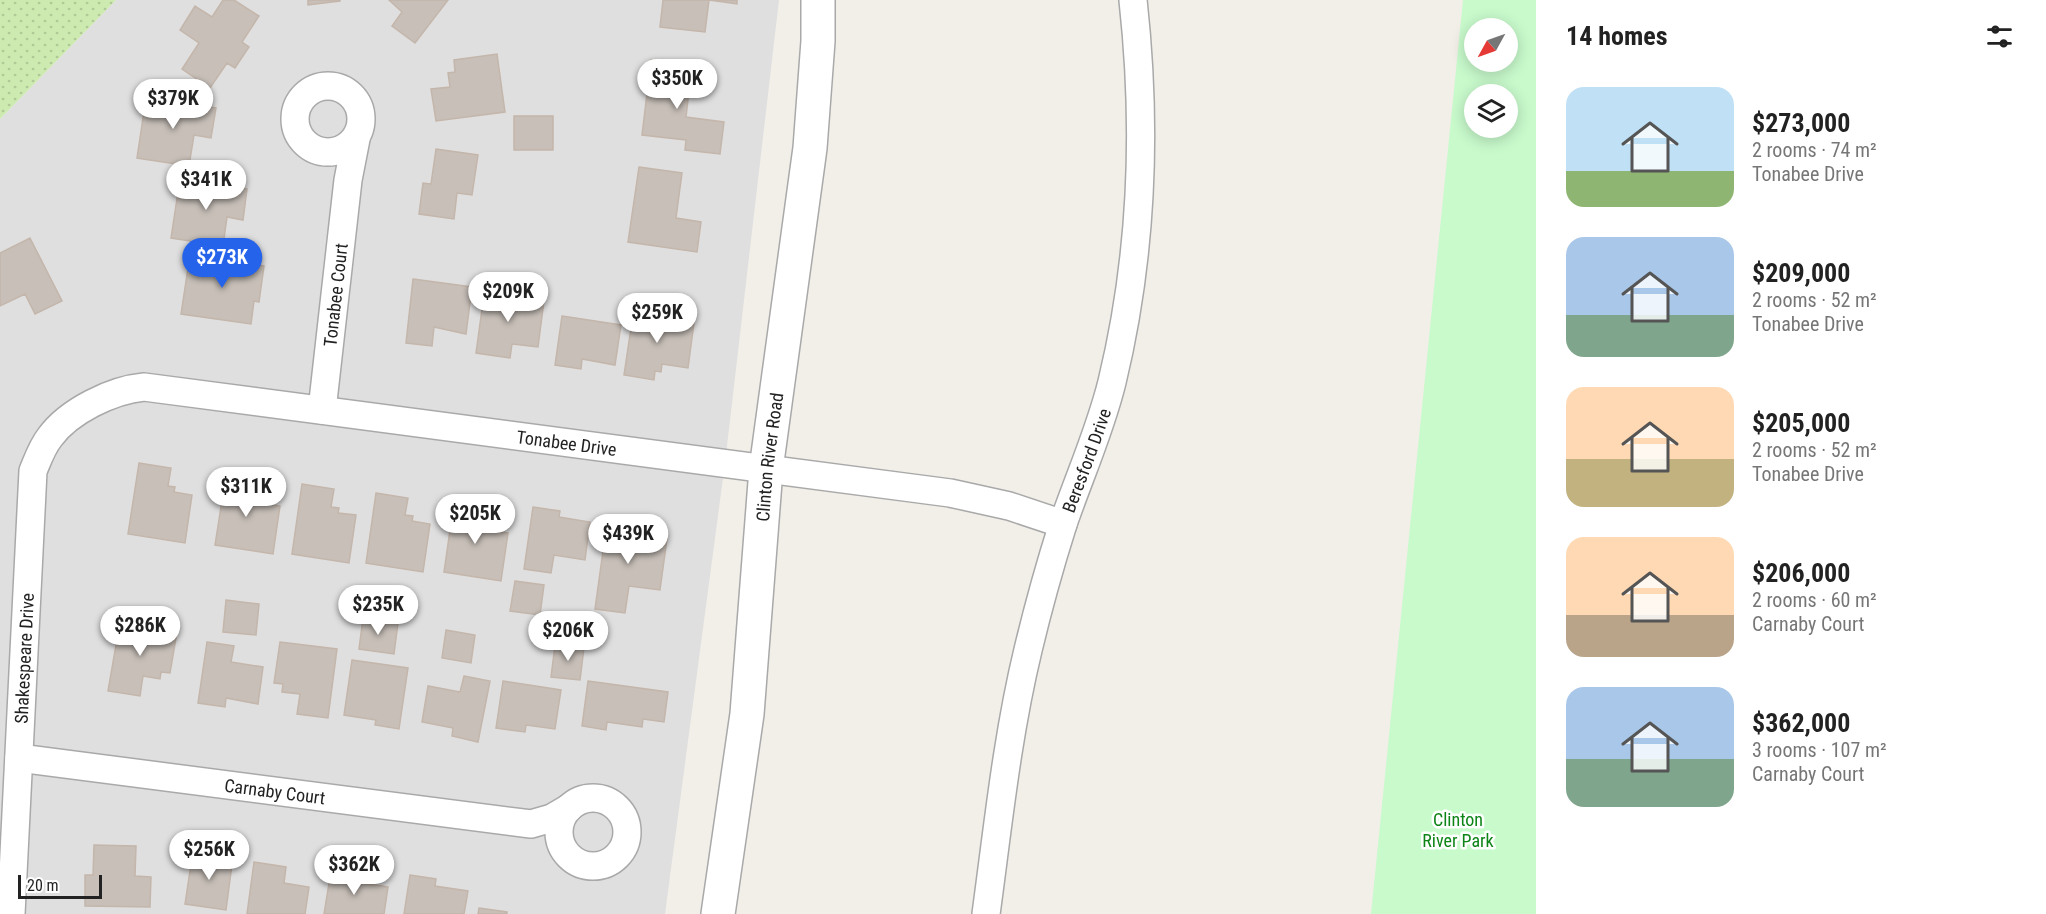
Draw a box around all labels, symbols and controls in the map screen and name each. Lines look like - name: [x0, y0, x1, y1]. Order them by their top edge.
- north arrow: [1464, 18, 1518, 72]
- map controls: [1464, 18, 1518, 138]
- icon: filters: [1983, 20, 2016, 53]
- text: 14 homes: [1566, 21, 1668, 51]
- pin: $350K: [635, 59, 719, 110]
- text: $350K: [651, 66, 703, 90]
- pin: $379K: [131, 79, 215, 130]
- button: layers: [1464, 84, 1518, 138]
- text: $379K: [147, 86, 199, 110]
- text: $273,000: [1752, 108, 1850, 138]
- icon: home: [1614, 111, 1686, 183]
- text: 2 rooms · 74 m²: [1752, 138, 1877, 162]
- pin: $341K: [164, 160, 248, 211]
- text: Tonabee Drive: [1752, 162, 1864, 186]
- text: $341K: [180, 167, 232, 191]
- pin: $273K: [180, 238, 264, 289]
- street label: Tonabee Court: [319, 242, 351, 348]
- text: $273K: [196, 245, 248, 269]
- text: $209,000: [1752, 258, 1850, 288]
- icon: home: [1614, 261, 1686, 333]
- pin: $209K: [466, 272, 550, 323]
- text: $209K: [482, 279, 534, 303]
- text: 2 rooms · 52 m²: [1752, 288, 1877, 312]
- pin: $259K: [615, 293, 699, 344]
- text: $259K: [631, 300, 683, 324]
- text: Tonabee Drive: [1752, 312, 1864, 336]
- street label: Clinton River Road: [751, 391, 787, 522]
- street label: Beresford Drive: [1057, 406, 1115, 515]
- text: $205,000: [1752, 408, 1850, 438]
- icon: home: [1614, 411, 1686, 483]
- street label: Tonabee Drive: [515, 426, 618, 460]
- text: 2 rooms · 52 m²: [1752, 438, 1877, 462]
- text: Tonabee Drive: [1752, 462, 1864, 486]
- pin: $311K: [204, 467, 288, 518]
- text: $311K: [220, 474, 272, 498]
- pin: $205K: [433, 494, 517, 545]
- text: $205K: [449, 501, 501, 525]
- pin: $439K: [586, 514, 670, 565]
- text: $439K: [602, 521, 654, 545]
- text: $206,000: [1752, 558, 1850, 588]
- icon: home: [1614, 561, 1686, 633]
- pin: $235K: [336, 585, 420, 636]
- text: 2 rooms · 60 m²: [1752, 588, 1877, 612]
- street label: Shakespeare Drive: [10, 592, 37, 724]
- text: $235K: [352, 592, 404, 616]
- pin: $286K: [98, 606, 182, 657]
- pin: $206K: [526, 611, 610, 662]
- text: Carnaby Court: [1752, 612, 1865, 636]
- text: $286K: [114, 613, 166, 637]
- text: $206K: [542, 618, 594, 642]
- text: $362,000: [1752, 708, 1850, 738]
- icon: home: [1614, 711, 1686, 783]
- text: 3 rooms · 107 m²: [1752, 738, 1887, 762]
- text: Carnaby Court: [1752, 762, 1865, 786]
- street label: Carnaby Court: [223, 774, 326, 808]
- park label: Clinton River Park: [1422, 809, 1494, 851]
- pin: $256K: [167, 830, 251, 881]
- text: $256K: [183, 837, 235, 861]
- pin: $362K: [312, 845, 396, 896]
- text: $362K: [328, 852, 380, 876]
- scale bar: [18, 872, 102, 900]
- text: 20 m: [27, 876, 59, 895]

